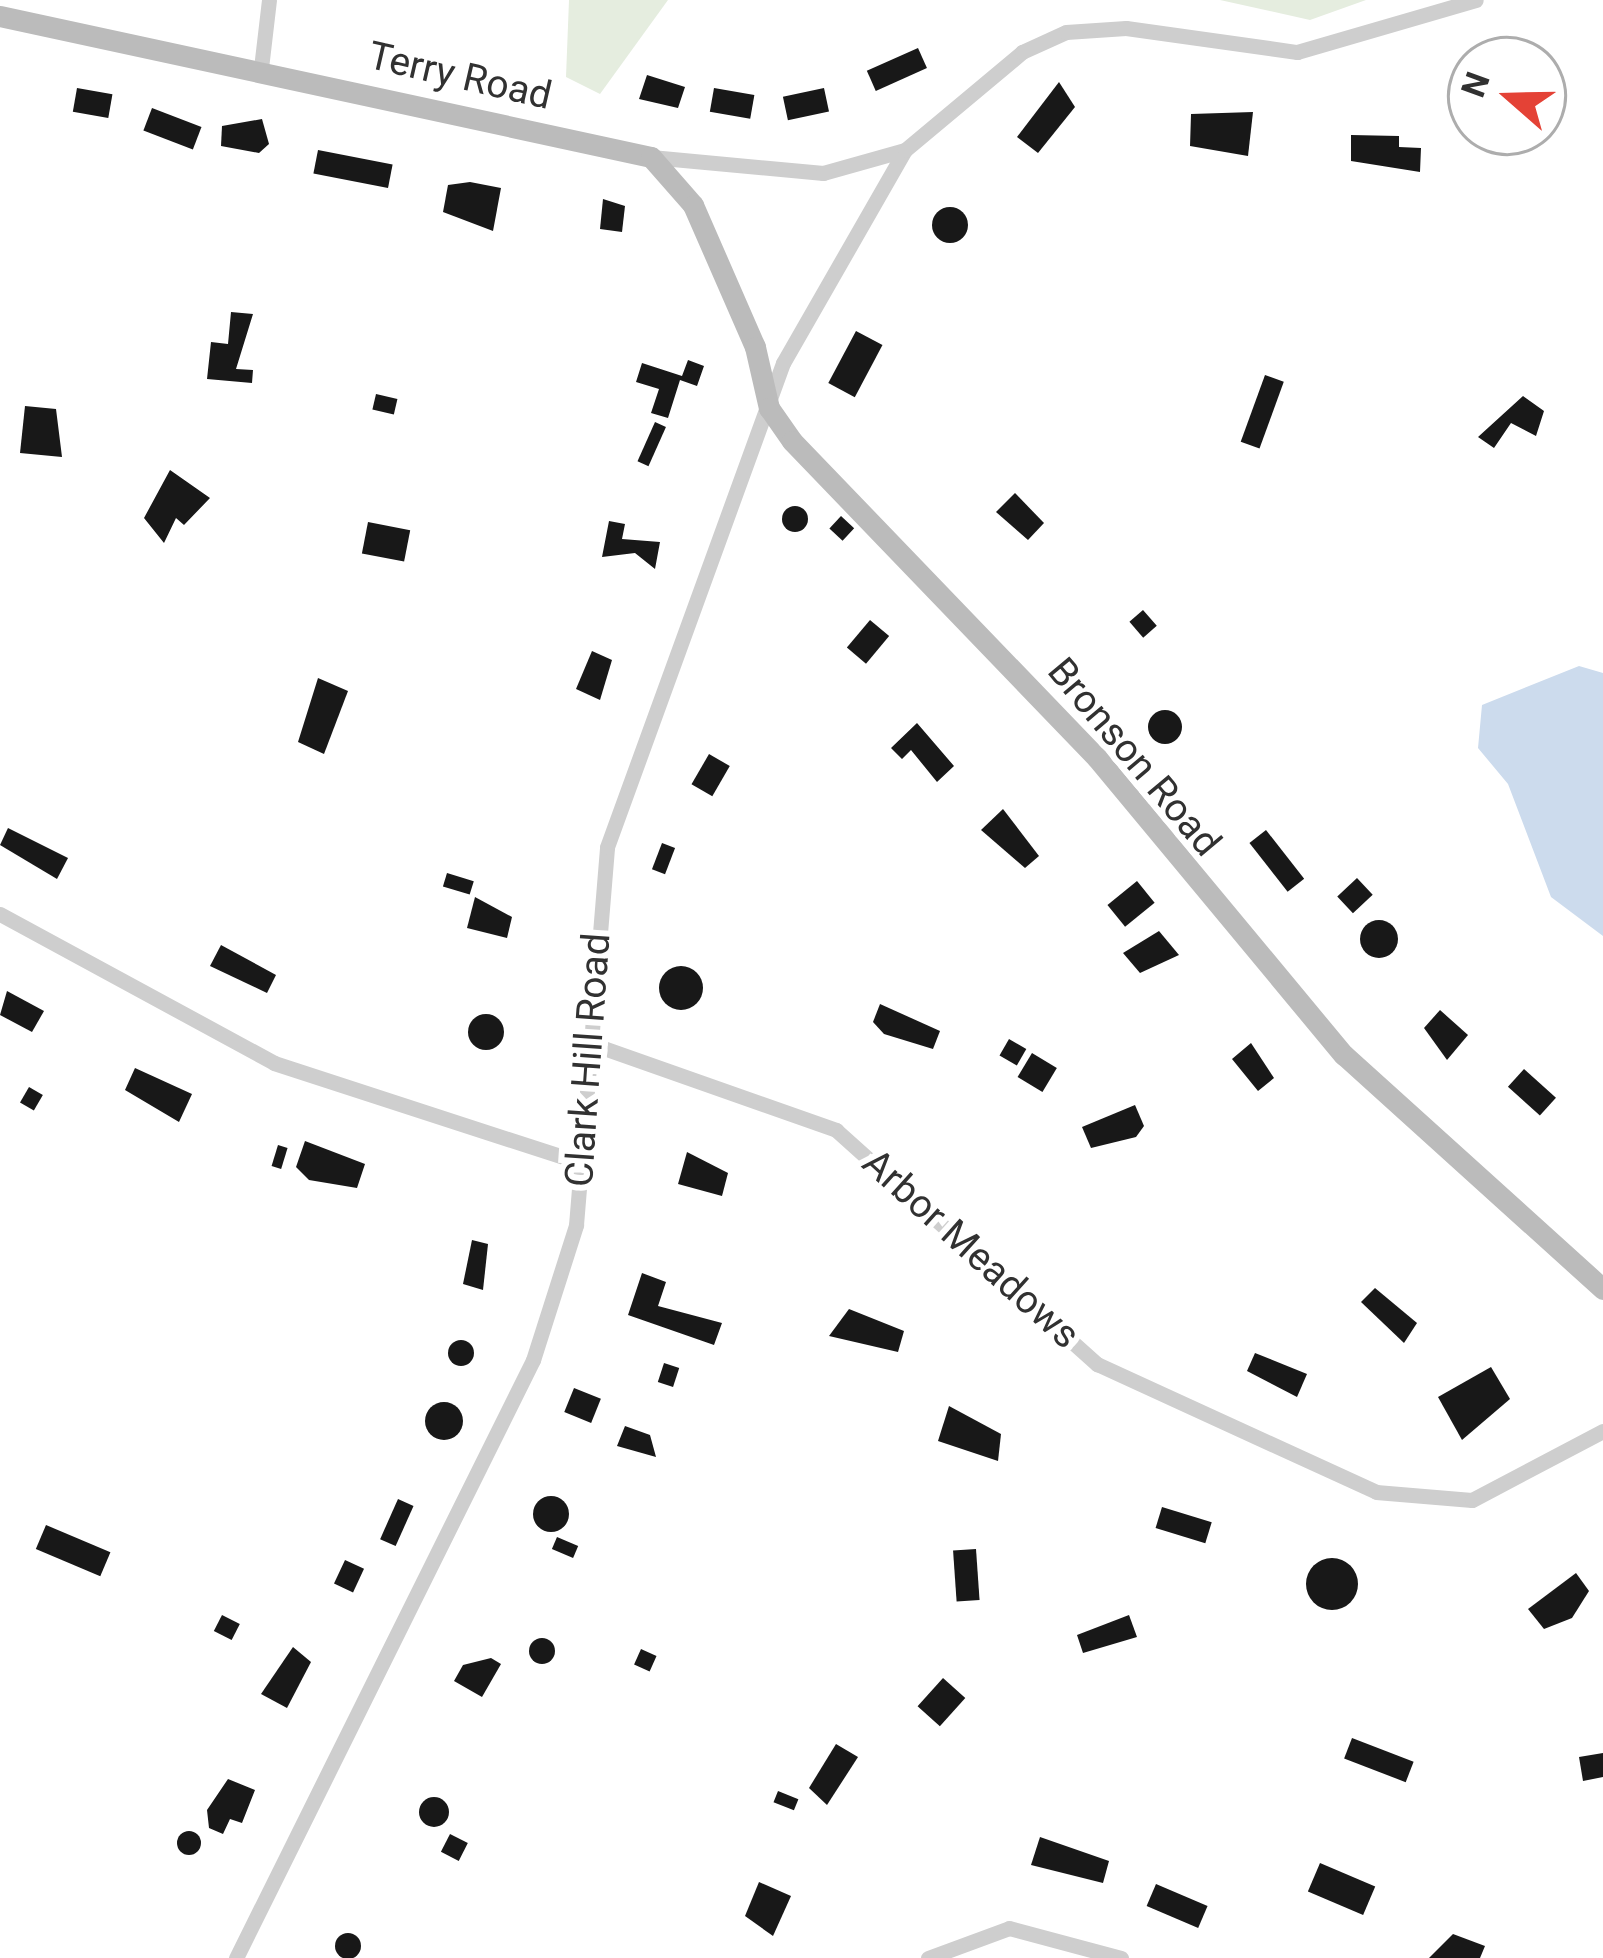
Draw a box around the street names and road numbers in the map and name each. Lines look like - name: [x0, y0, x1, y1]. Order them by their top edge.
- street label: Terry Road: [364, 32, 556, 120]
- street label: Bronson Road: [1038, 649, 1230, 865]
- street label: Clark Hill Road: [556, 932, 620, 1188]
- street label: Arbor Meadows: [853, 1140, 1089, 1358]

